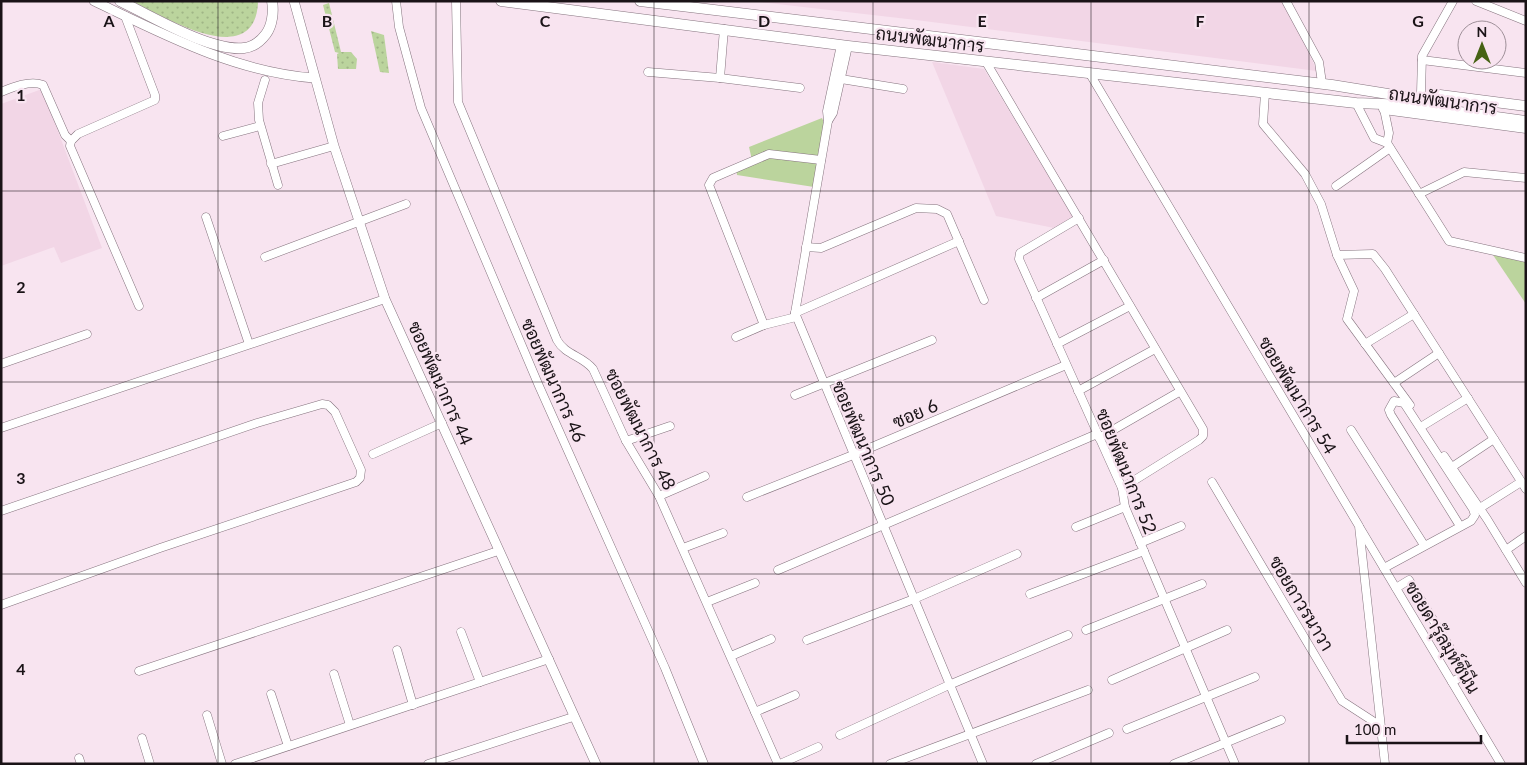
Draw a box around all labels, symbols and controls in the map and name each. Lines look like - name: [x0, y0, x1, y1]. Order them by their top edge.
- text: A: [102, 11, 115, 30]
- text: B: [322, 11, 332, 30]
- text: C: [540, 11, 551, 30]
- text: D: [758, 11, 770, 30]
- text: E: [977, 11, 987, 30]
- text: F: [1195, 11, 1205, 30]
- text: G: [1412, 11, 1424, 30]
- north arrow: [1457, 20, 1507, 70]
- street label: ถนนพัฒนาการ: [874, 21, 986, 57]
- text: N: [1477, 23, 1487, 40]
- street label: ถนนพัฒนาการ: [1387, 81, 1499, 119]
- text: 1: [16, 85, 26, 104]
- text: 2: [16, 277, 26, 296]
- street label: ซอยพัฒนาการ 46: [517, 315, 591, 445]
- street label: ซอยพัฒนาการ 44: [404, 318, 478, 448]
- street label: ซอยพัฒนาการ 54: [1254, 332, 1342, 458]
- street label: ซอยพัฒนาการ 48: [601, 365, 681, 493]
- street label: ซอยพัฒนาการ 50: [828, 377, 900, 509]
- street label: ซอย 6: [889, 394, 941, 432]
- street label: ซอยพัฒนาการ 52: [1092, 405, 1162, 537]
- text: 3: [16, 468, 26, 487]
- street label: ซอยถาวรนาวา: [1265, 551, 1339, 655]
- street label: ซอยดารุ๊ลมุห์ซีนีน: [1399, 576, 1486, 698]
- text: 4: [16, 659, 26, 678]
- scale bar: [1347, 712, 1481, 744]
- text: 100 m: [1354, 720, 1396, 738]

